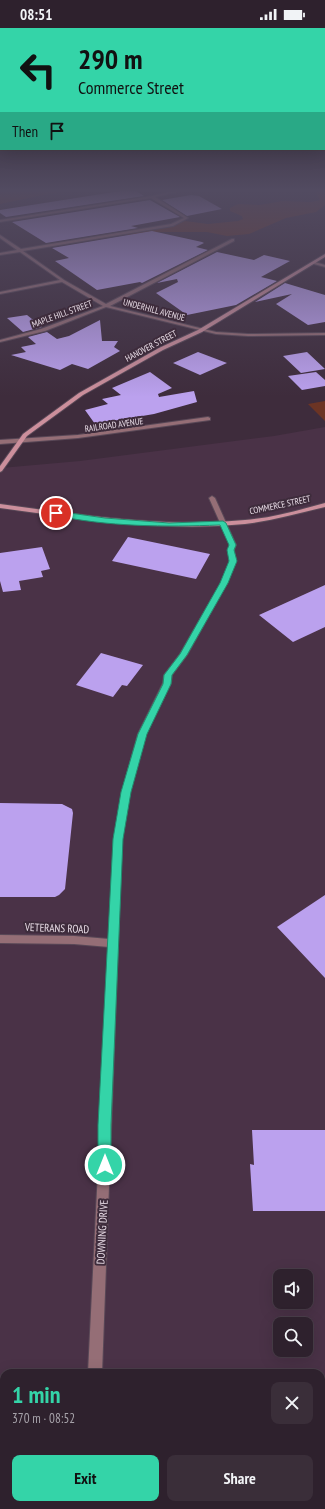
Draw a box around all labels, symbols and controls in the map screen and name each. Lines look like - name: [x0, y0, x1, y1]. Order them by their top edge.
- text: 08:51: [20, 5, 52, 24]
- text: 290 m: [78, 40, 142, 77]
- icon: left: [12, 44, 64, 96]
- text: Commerce Street: [78, 76, 184, 99]
- icon: arrive: [46, 120, 68, 142]
- text: Then: [12, 122, 38, 141]
- street label: UNDERHILL AVENUE: [122, 296, 186, 323]
- street label: MAPLE HILL STREET: [30, 298, 94, 330]
- street label: HANOVER STREET: [123, 327, 178, 364]
- street label: RAILROAD AVENUE: [84, 415, 144, 434]
- street label: COMMERCE STREET: [248, 493, 311, 516]
- pin: [39, 496, 73, 530]
- icon: arrive: [45, 502, 67, 524]
- street label: VETERANS ROAD: [24, 920, 90, 936]
- position arrow: [84, 1144, 126, 1186]
- street label: DOWNING DRIVE: [93, 1199, 111, 1265]
- map controls: [273, 1269, 313, 1357]
- button: sound: [273, 1269, 313, 1309]
- button: search: [273, 1317, 313, 1357]
- text: 1 min: [12, 1379, 60, 1410]
- button: close: [271, 1382, 313, 1424]
- text: 370 m · 08:52: [12, 1410, 75, 1427]
- button: Exit: [12, 1455, 159, 1501]
- button: Share: [167, 1455, 313, 1501]

